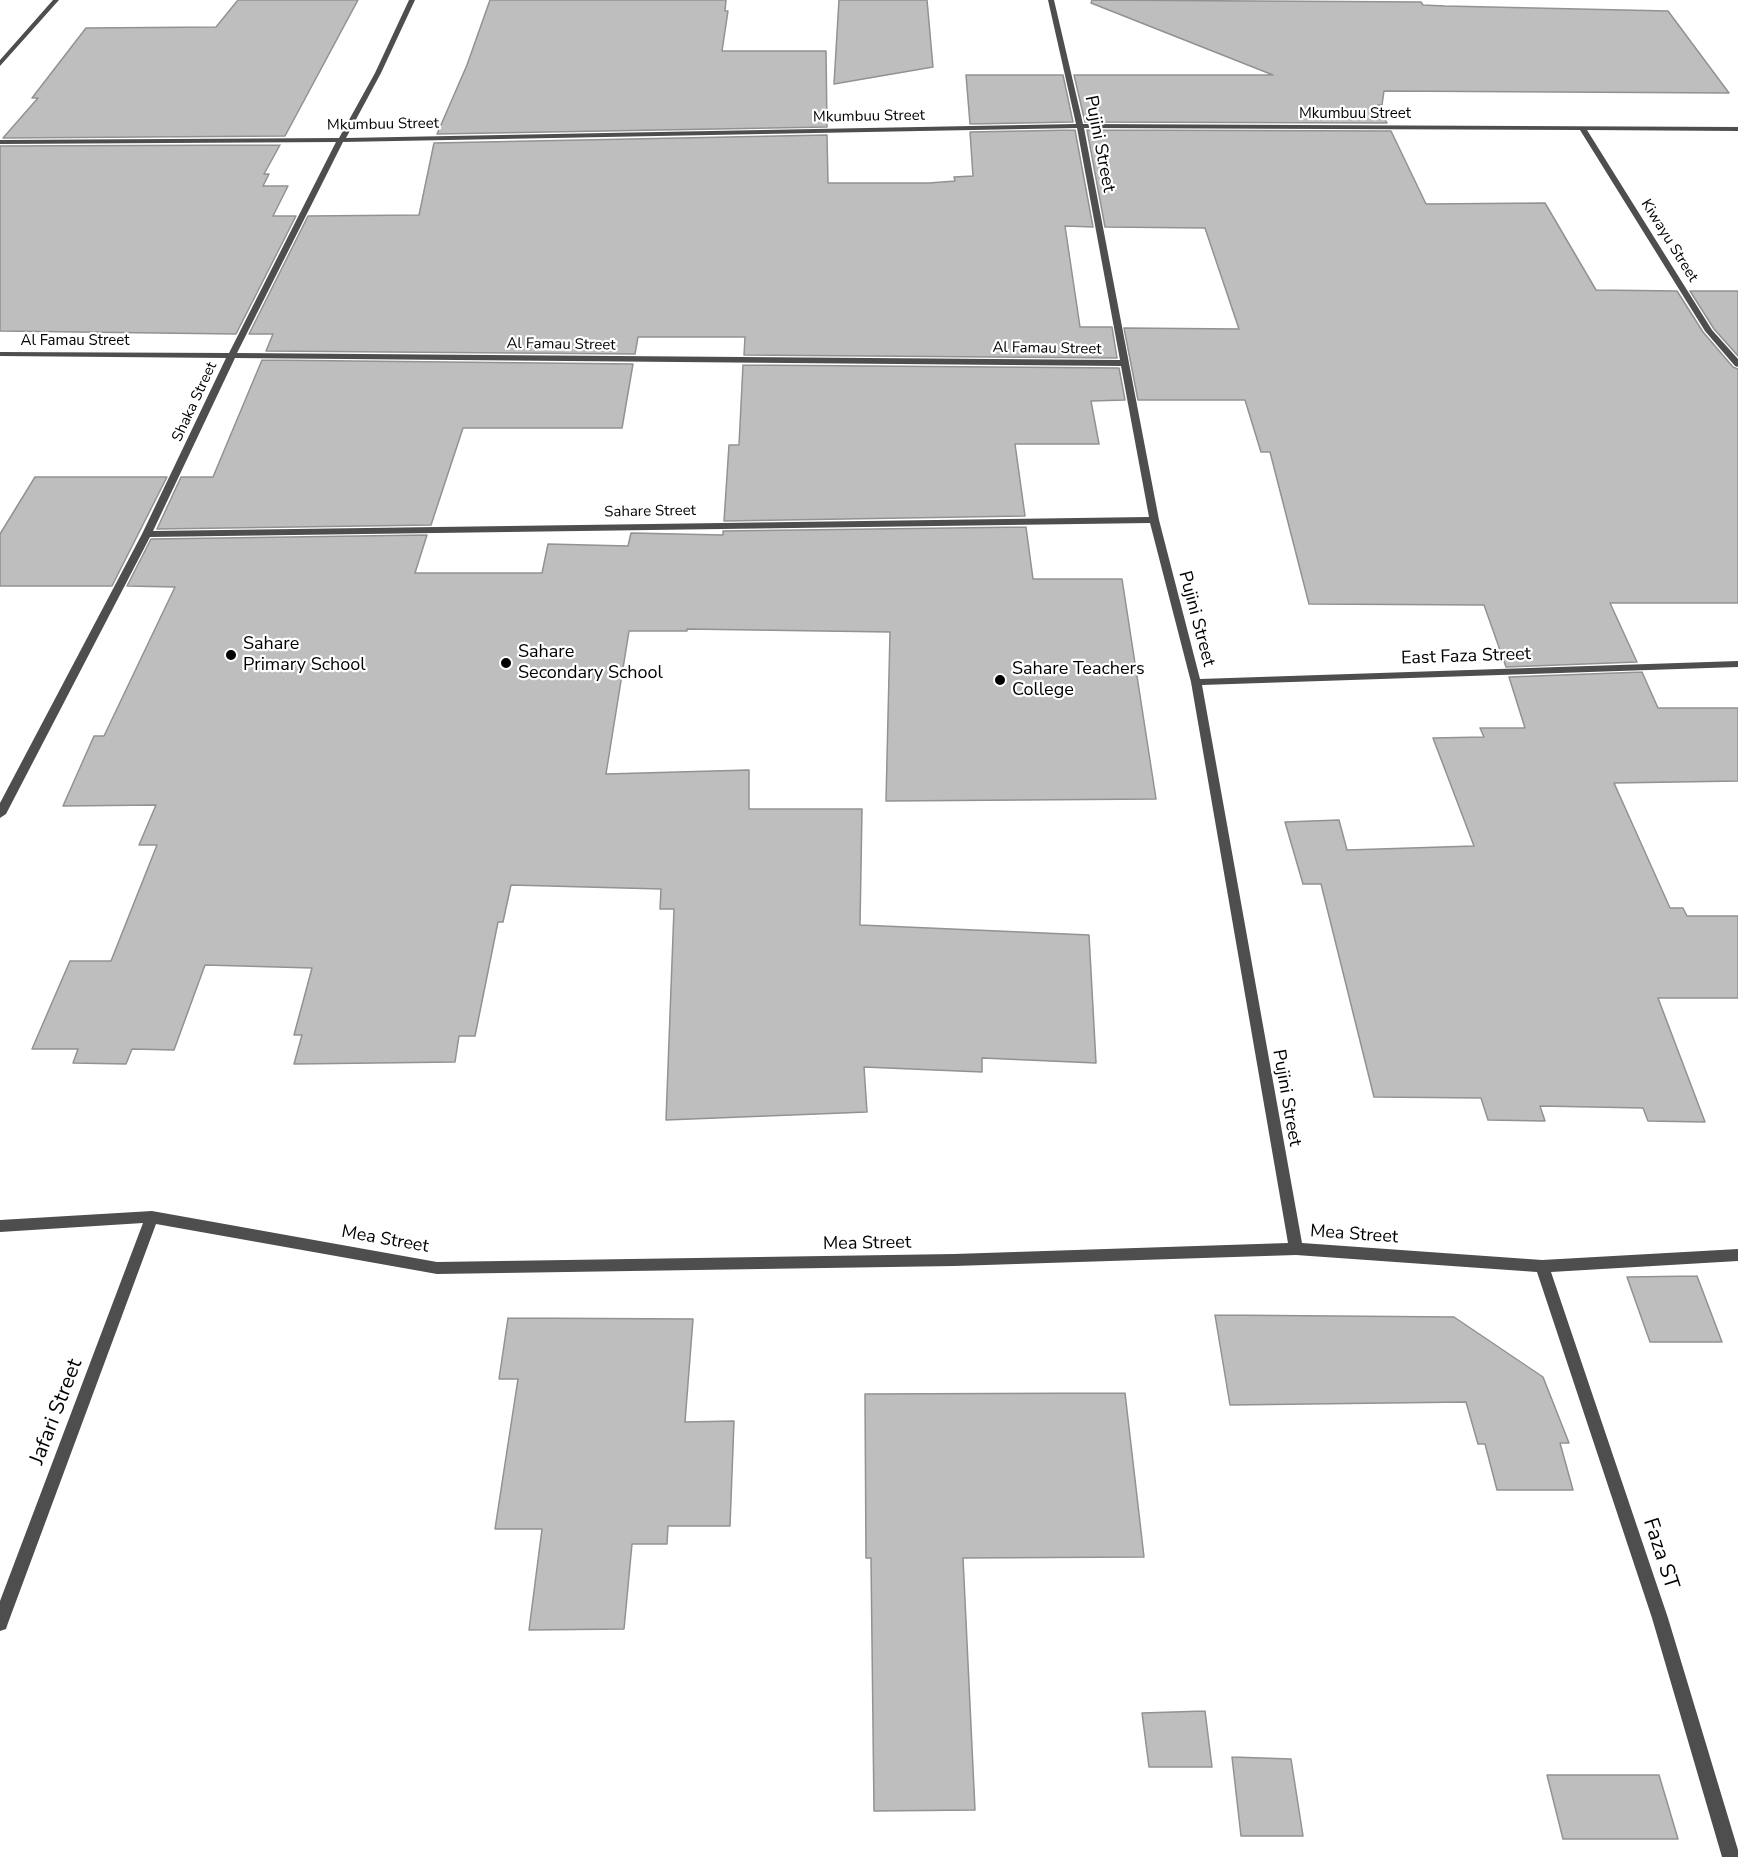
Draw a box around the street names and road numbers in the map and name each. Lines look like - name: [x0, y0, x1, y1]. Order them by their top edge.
- street label: Pujini Street: [1079, 94, 1119, 194]
- street label: Mkumbuu Street: [1299, 105, 1411, 123]
- street label: Mkumbuu Street: [813, 107, 925, 127]
- street label: Mkumbuu Street: [327, 115, 439, 135]
- street label: Kiwayu Street: [1636, 196, 1702, 286]
- street label: Al Famau Street: [20, 332, 130, 350]
- street label: Al Famau Street: [506, 335, 616, 355]
- street label: Al Famau Street: [992, 339, 1102, 359]
- street label: Shaka Street: [169, 359, 221, 445]
- street label: Sahare Street: [604, 502, 696, 522]
- street label: Pujini Street: [1173, 569, 1219, 669]
- street label: East Faza Street: [1401, 644, 1531, 670]
- street label: Pujini Street: [1267, 1048, 1305, 1148]
- street label: Mea Street: [1309, 1221, 1399, 1249]
- street label: Mea Street: [340, 1222, 430, 1258]
- street label: Mea Street: [823, 1232, 911, 1256]
- street label: Jafari Street: [25, 1356, 89, 1468]
- street label: Faza ST: [1637, 1515, 1683, 1593]

